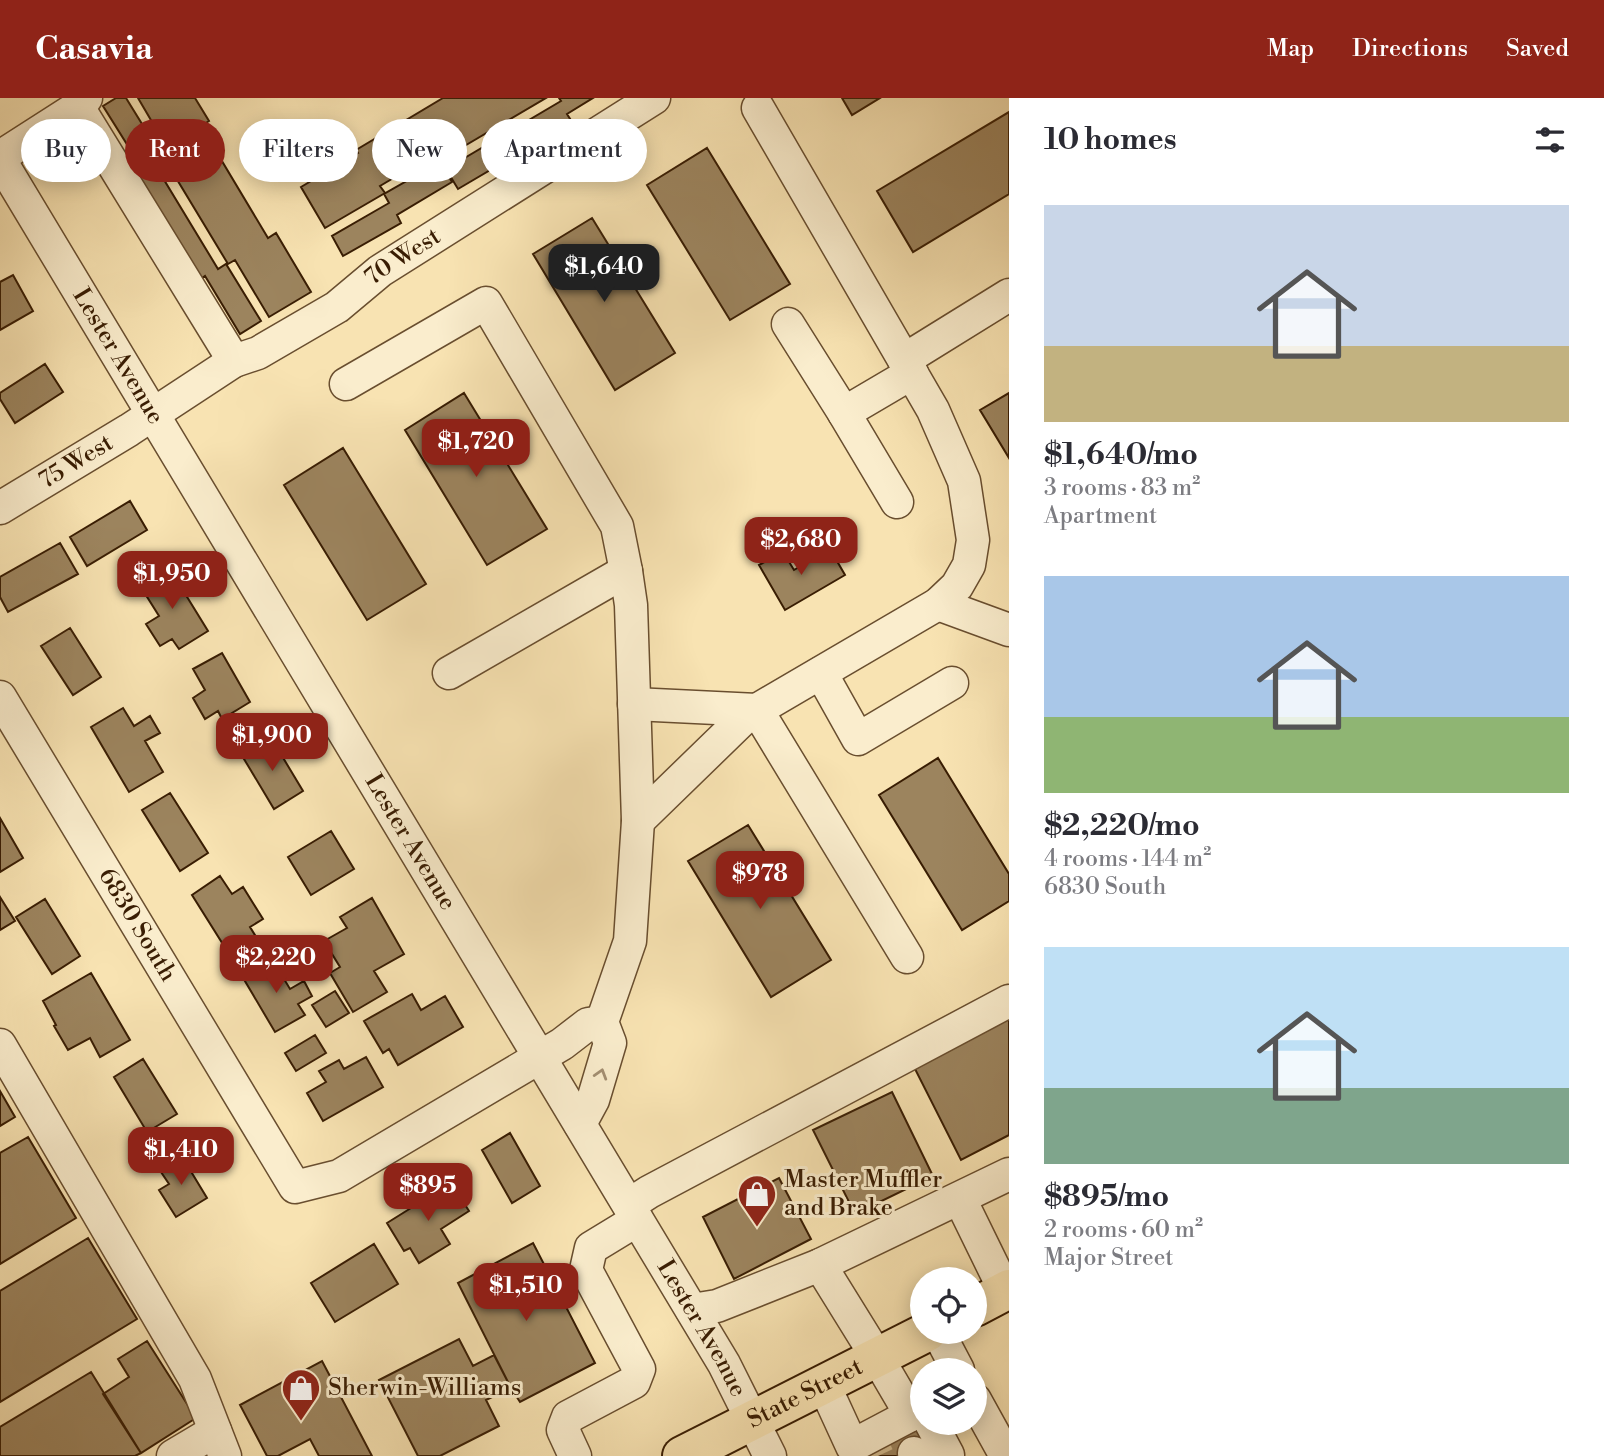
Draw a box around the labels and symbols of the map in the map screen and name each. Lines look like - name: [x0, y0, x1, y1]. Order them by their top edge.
- street label: 70 West: [359, 221, 447, 292]
- pin: $1,640: [547, 244, 661, 304]
- street label: Lester Avenue: [66, 283, 170, 430]
- pin: $1,720: [419, 420, 533, 479]
- street label: 75 West: [34, 428, 119, 496]
- pin: $2,680: [744, 518, 858, 577]
- pin: $1,950: [115, 552, 229, 611]
- pin: $1,900: [215, 714, 329, 773]
- street label: Lester Avenue: [358, 769, 463, 916]
- pin: $978: [719, 852, 801, 911]
- street label: 6830 South: [91, 863, 183, 987]
- pin: $2,220: [219, 936, 333, 995]
- one-way arrow: [592, 1068, 607, 1080]
- pin: $1,410: [124, 1128, 238, 1187]
- pin: $895: [387, 1164, 469, 1223]
- place label: Master Muffler and Brake: [784, 1165, 942, 1223]
- shop icon: Master Muffler and Brake: [736, 1173, 778, 1228]
- street label: Lester Avenue: [650, 1255, 753, 1402]
- pin: $1,510: [469, 1264, 583, 1323]
- street label: State Street: [742, 1352, 868, 1435]
- shop icon: Sherwin-Williams: [280, 1367, 322, 1422]
- place label: Sherwin-Williams: [328, 1373, 521, 1403]

